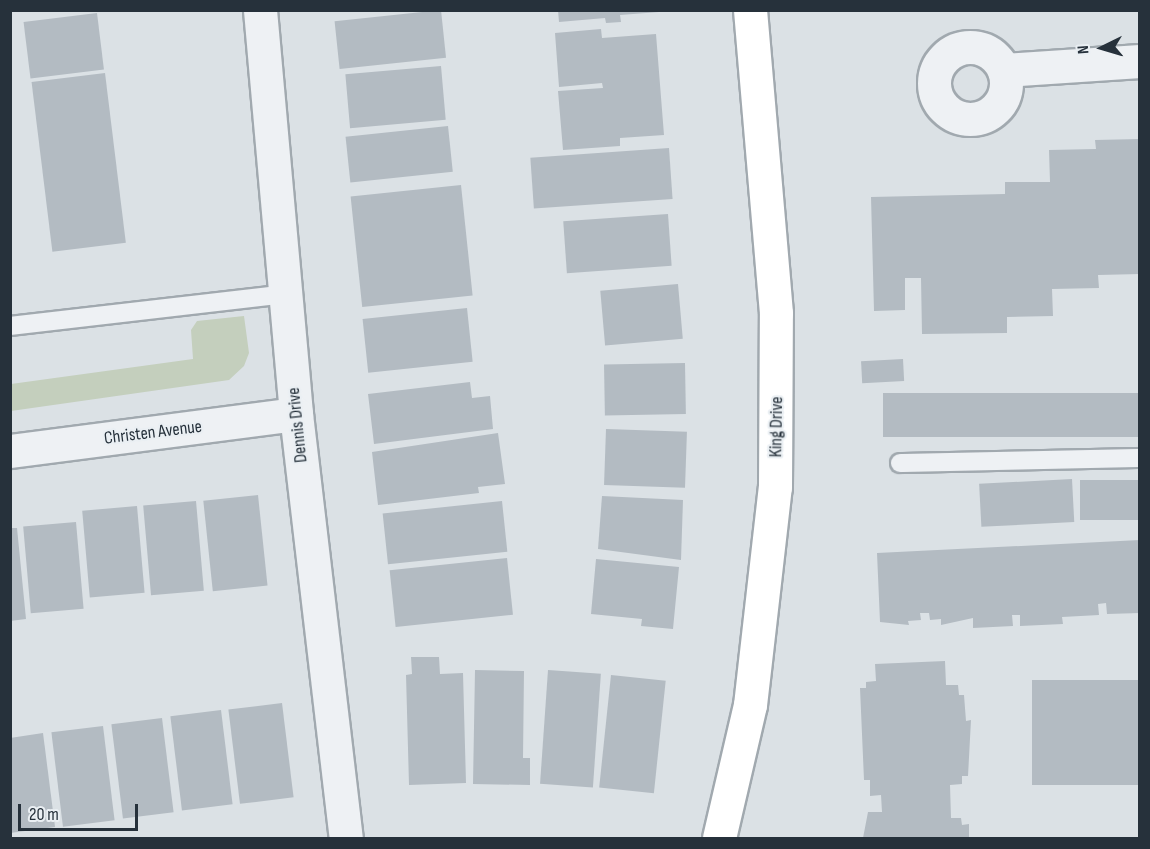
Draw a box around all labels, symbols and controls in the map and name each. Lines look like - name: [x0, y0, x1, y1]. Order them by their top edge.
- north arrow: [1072, 18, 1132, 78]
- text: N: [1074, 45, 1093, 55]
- street label: Dennis Drive: [283, 386, 313, 464]
- street label: King Drive: [766, 396, 788, 458]
- street label: Christen Avenue: [103, 416, 203, 450]
- scale bar: [21, 792, 141, 830]
- text: 20 m: [29, 804, 59, 825]

